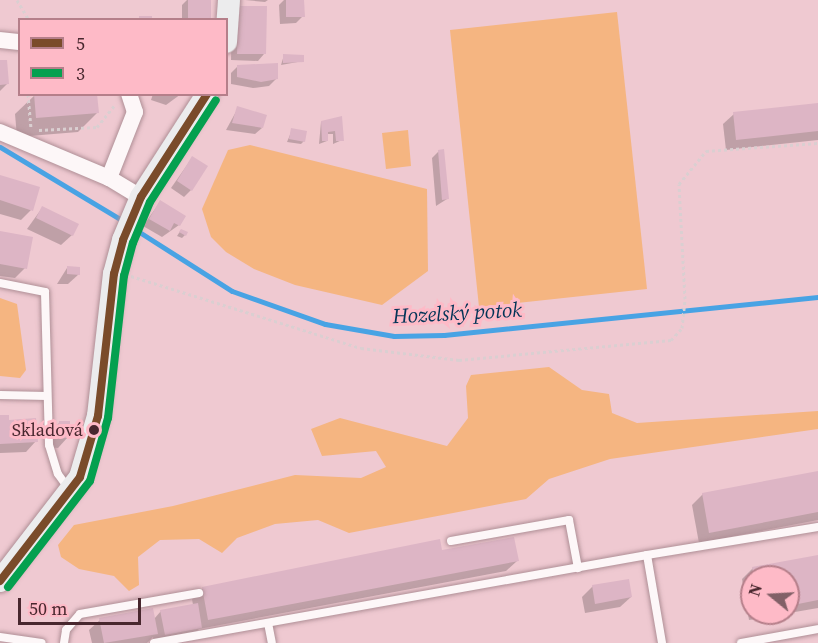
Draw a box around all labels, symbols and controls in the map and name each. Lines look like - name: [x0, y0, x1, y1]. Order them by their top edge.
- legend: [18, 18, 228, 96]
- text: 5: [76, 31, 85, 56]
- text: 3: [76, 61, 85, 86]
- water label: Hozelský potok: [392, 297, 522, 329]
- place label: Skladová: [12, 419, 83, 441]
- marker: Skladová: [88, 424, 100, 436]
- north arrow: [740, 565, 800, 625]
- text: N: [743, 581, 767, 599]
- scale bar: [21, 586, 144, 624]
- text: 50 m: [29, 596, 67, 621]

